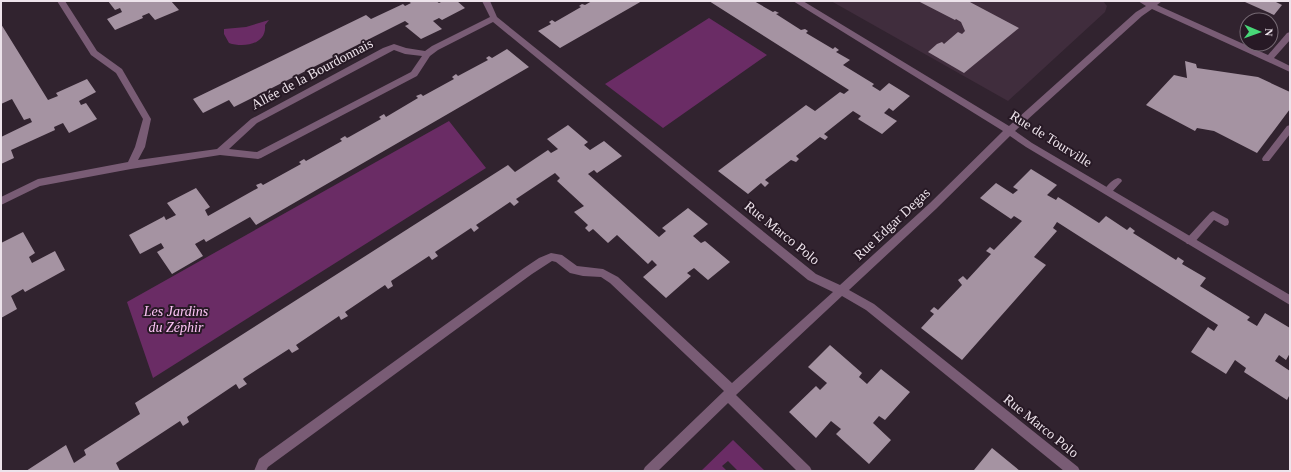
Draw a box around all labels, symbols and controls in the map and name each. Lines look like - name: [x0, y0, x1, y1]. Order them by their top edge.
- north arrow: [1239, 12, 1279, 52]
- text: N: [1263, 28, 1275, 37]
- street label: Allée de la Bourdonnais: [249, 36, 375, 112]
- street label: Rue de Tourville: [1007, 108, 1095, 170]
- street label: Rue Edgar Degas: [851, 185, 933, 263]
- street label: Rue Marco Polo: [742, 198, 822, 268]
- park label: Les Jardins du Zéphir: [143, 304, 209, 335]
- street label: Rue Marco Polo: [1001, 391, 1081, 461]

